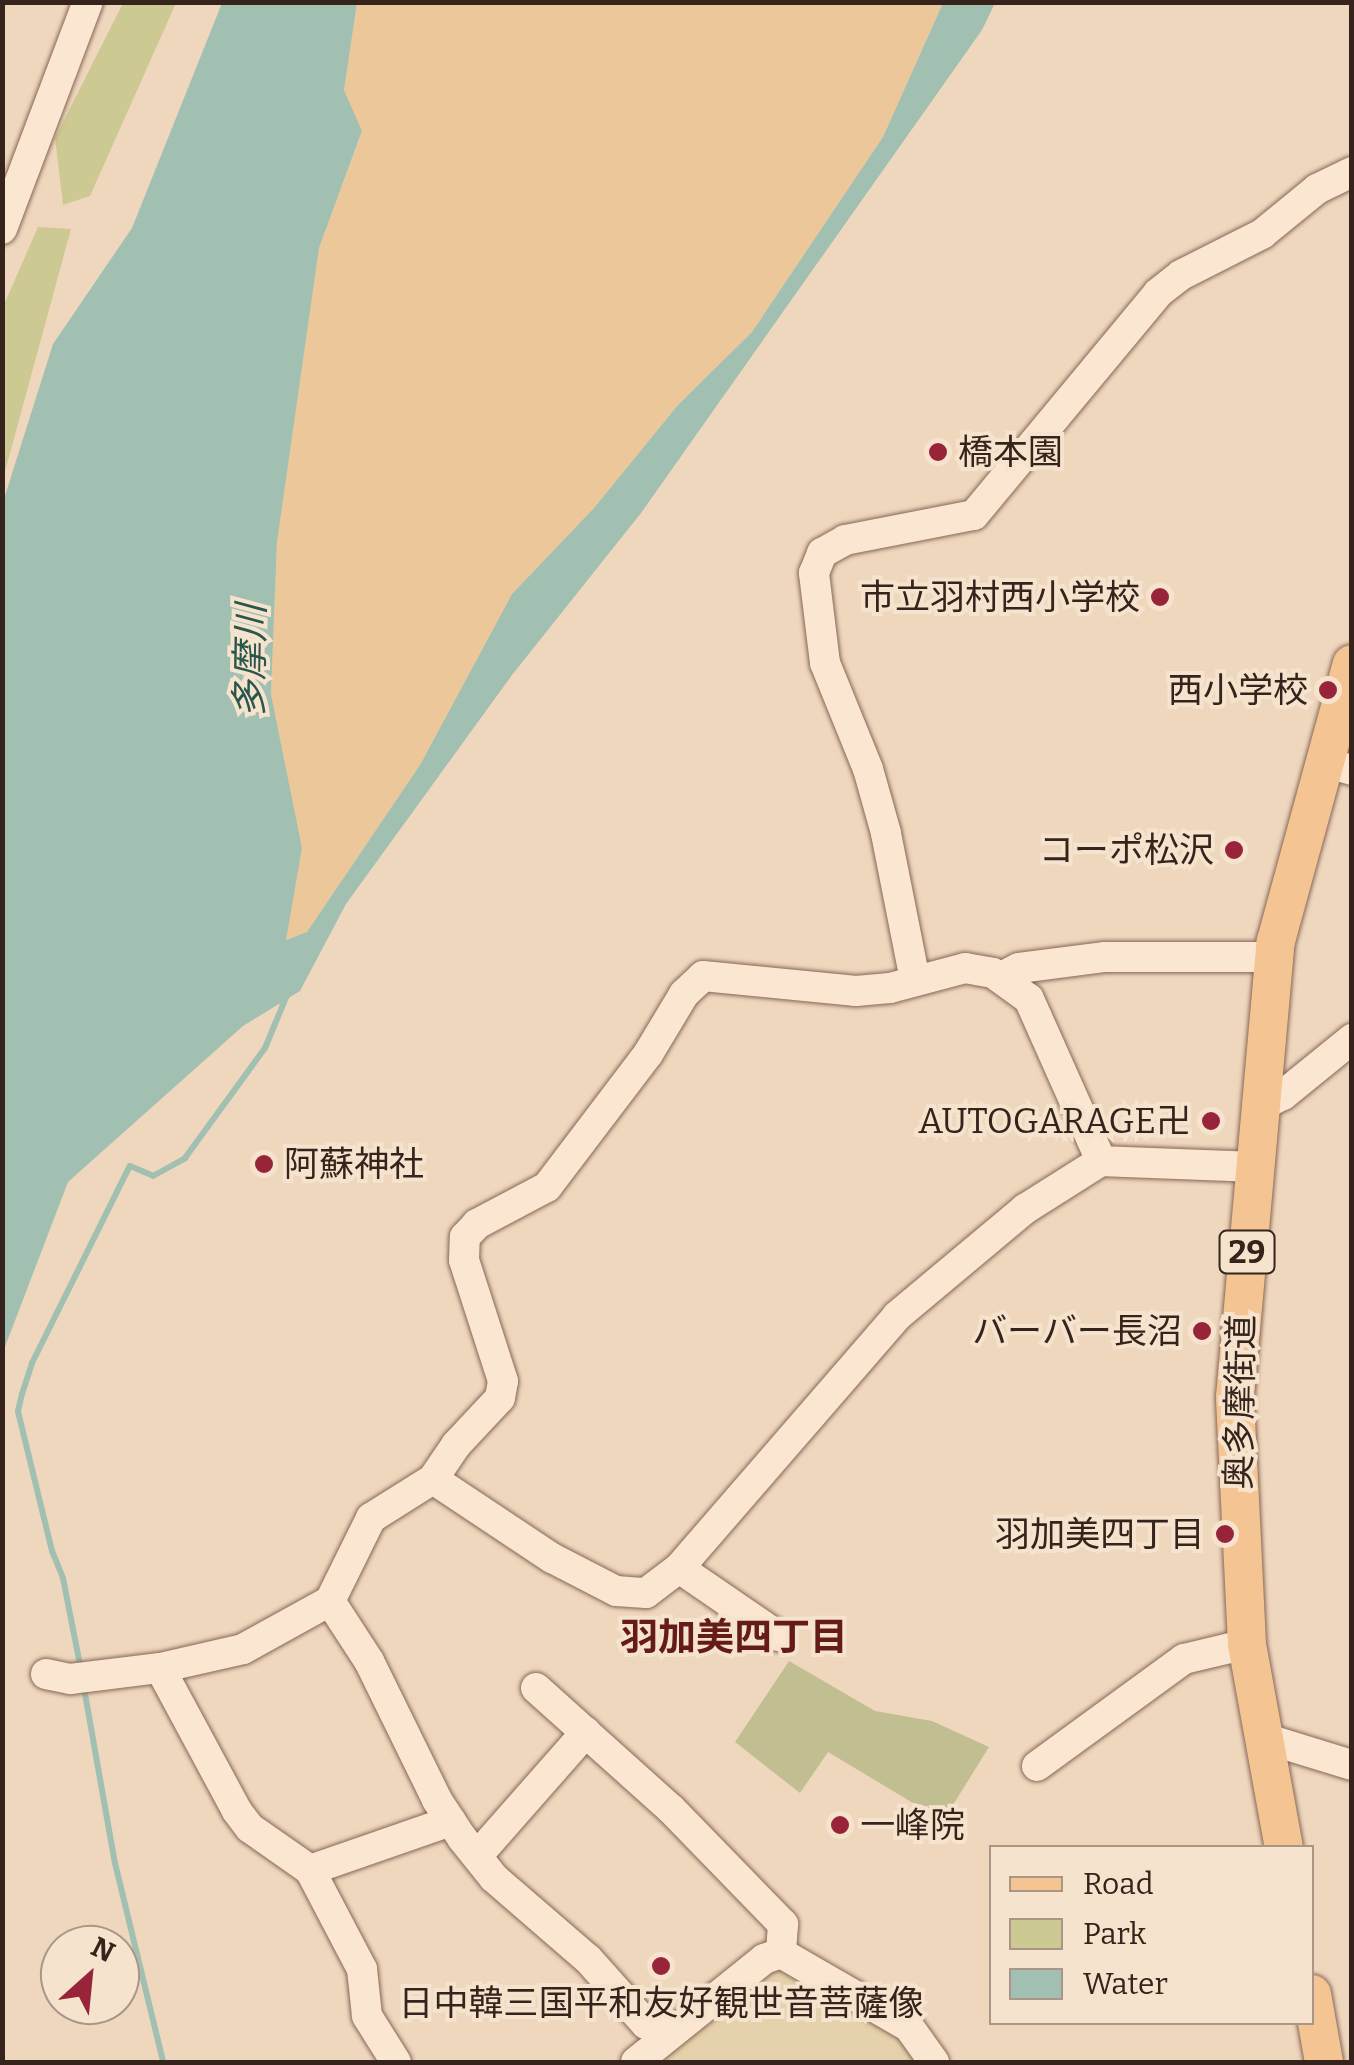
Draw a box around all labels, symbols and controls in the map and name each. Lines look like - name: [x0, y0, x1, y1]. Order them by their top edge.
- place label: 橋本園: [958, 431, 1063, 473]
- marker: 橋本園: [927, 441, 949, 463]
- place label: 市立羽村西小学校: [860, 576, 1140, 618]
- marker: 市立羽村西小学校: [1149, 586, 1171, 608]
- water label: 多摩川: [227, 604, 275, 718]
- place label: 西小学校: [1168, 669, 1308, 711]
- marker: 西小学校: [1317, 679, 1339, 701]
- place label: コーポ松沢: [1039, 829, 1214, 871]
- marker: コーポ松沢: [1223, 839, 1245, 861]
- place label: AUTOGARAGE卍: [918, 1100, 1191, 1142]
- marker: AUTOGARAGE卍: [1200, 1110, 1222, 1132]
- place label: 阿蘇神社: [284, 1143, 424, 1185]
- marker: 阿蘇神社: [253, 1153, 275, 1175]
- road number: 29: [1217, 1225, 1277, 1279]
- place label: バーバー長沼: [972, 1310, 1182, 1352]
- street label: 奥多摩街道: [1217, 1314, 1263, 1490]
- marker: バーバー長沼: [1191, 1320, 1213, 1342]
- place label: 羽加美四丁目: [995, 1513, 1205, 1555]
- marker: 羽加美四丁目: [1214, 1523, 1236, 1545]
- district label: 羽加美四丁目: [620, 1615, 848, 1661]
- place label: 一峰院: [860, 1804, 965, 1846]
- marker: 一峰院: [829, 1814, 851, 1836]
- legend: [989, 1845, 1314, 2025]
- text: Road: [1083, 1866, 1154, 1902]
- text: Park: [1083, 1916, 1146, 1952]
- north arrow: [40, 1925, 140, 2025]
- text: N: [86, 1930, 120, 1969]
- marker: 日中韓三国平和友好観世音菩薩像: [650, 1955, 672, 1977]
- text: Water: [1083, 1966, 1168, 2002]
- place label: 日中韓三国平和友好観世音菩薩像: [399, 1982, 923, 2024]

